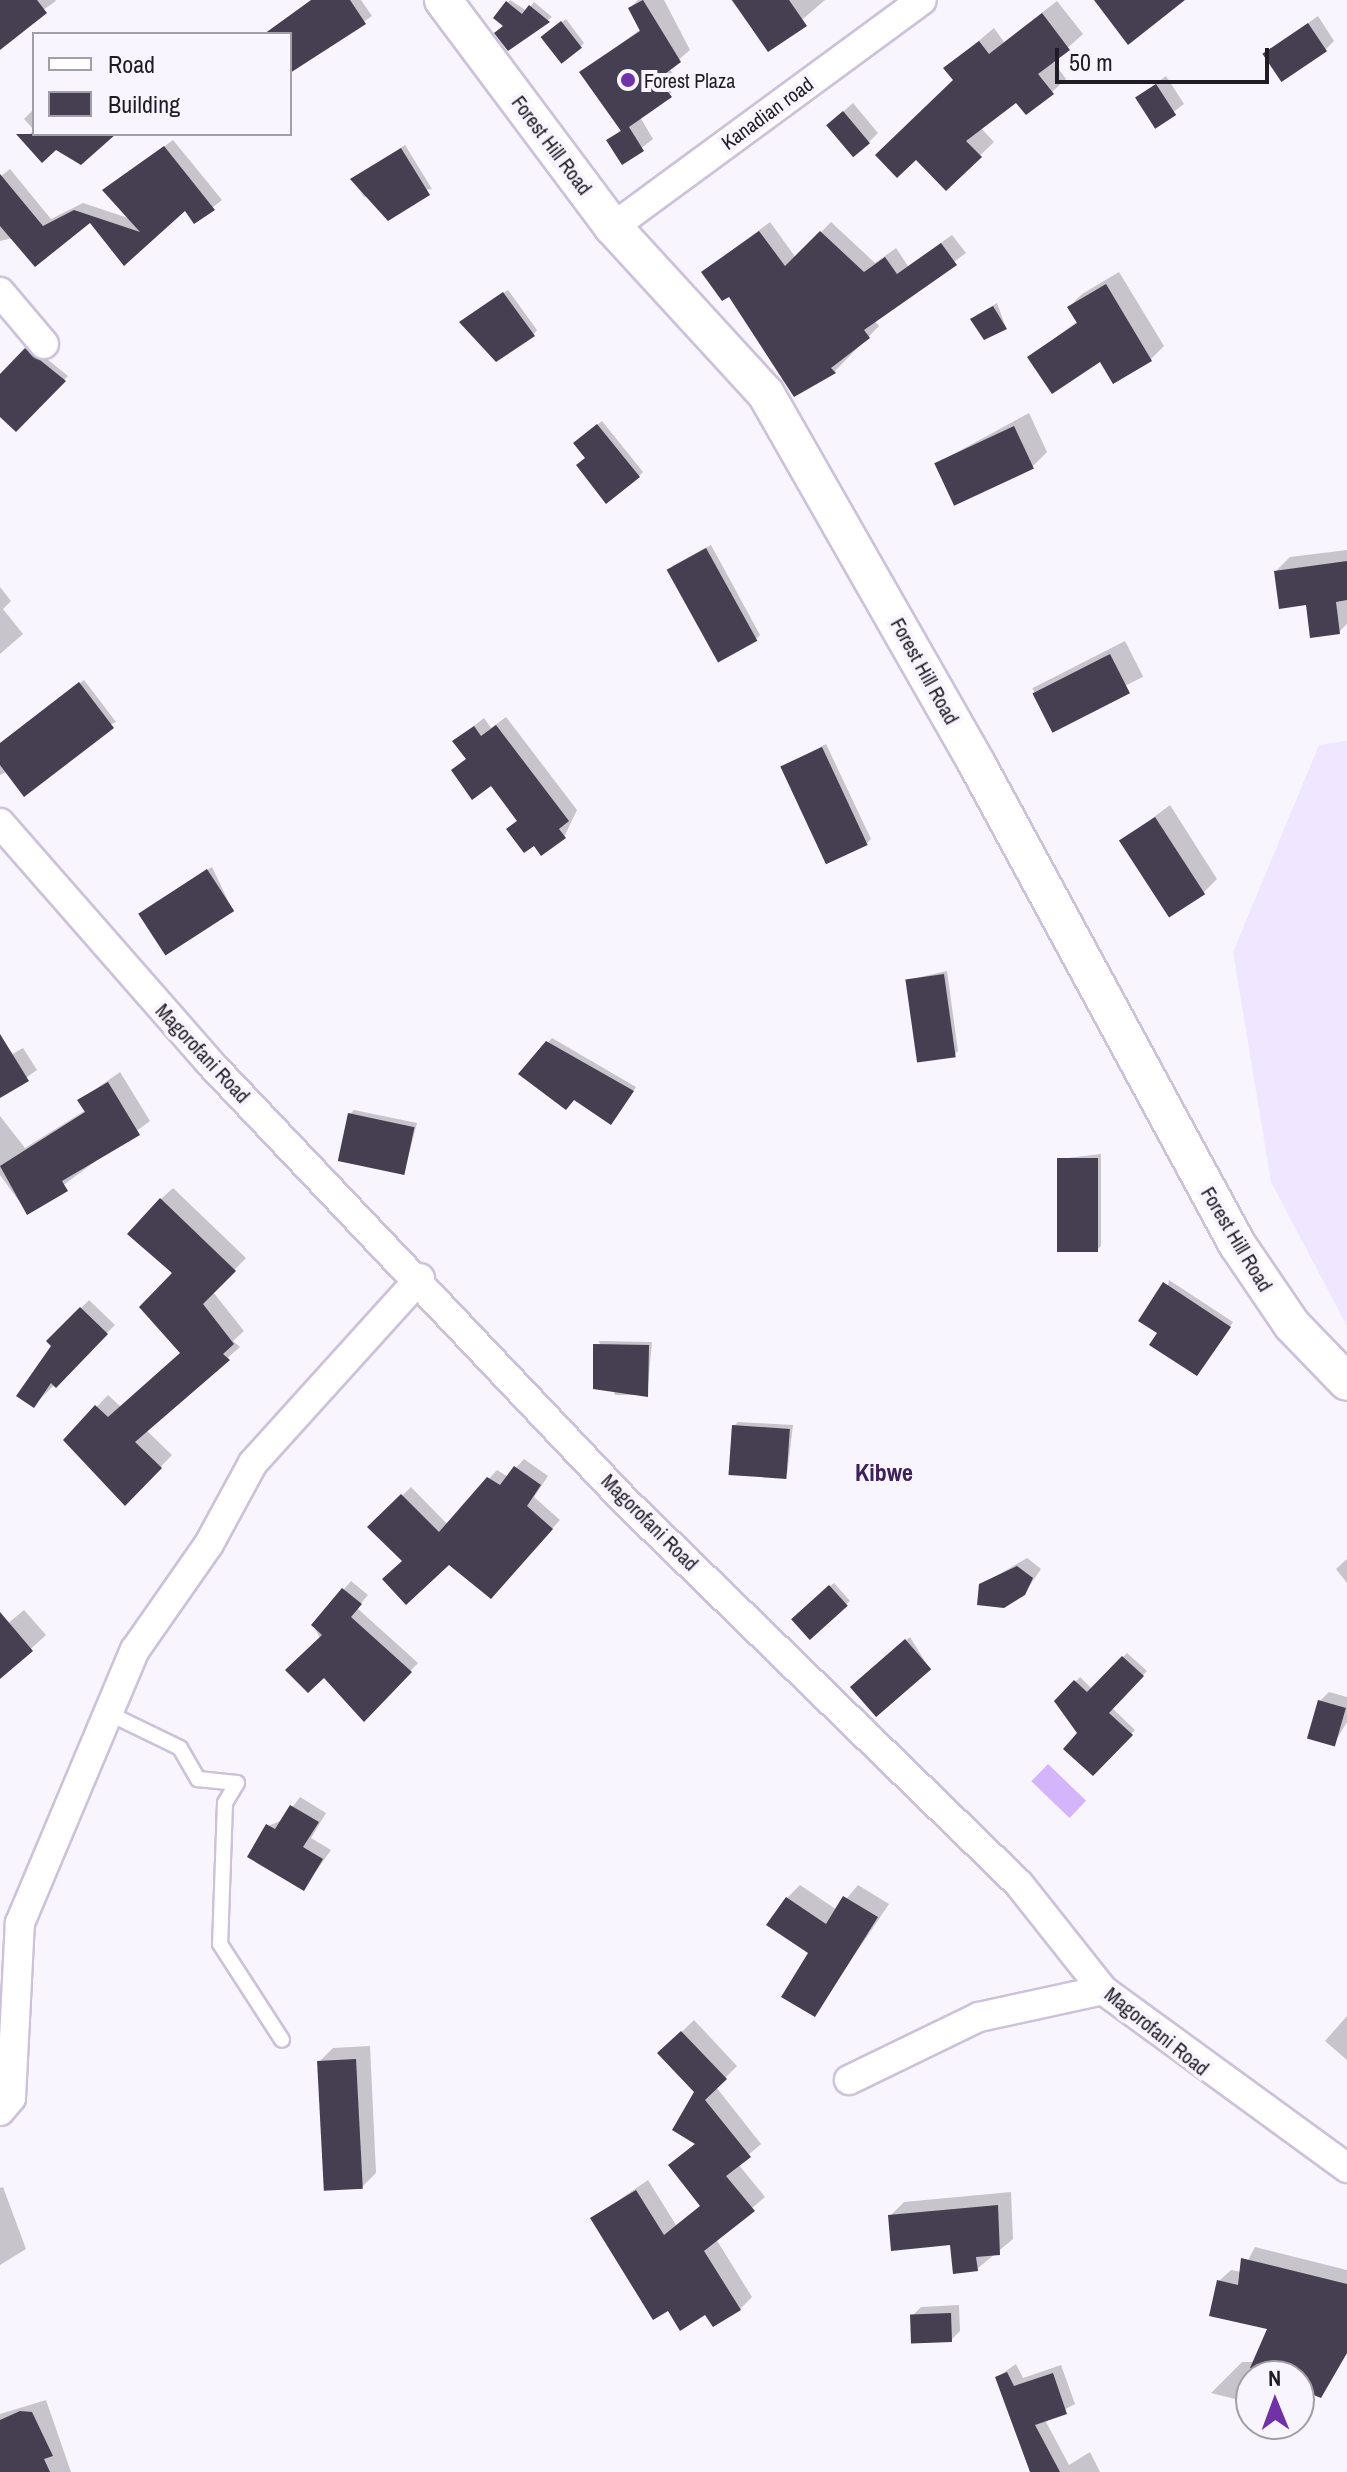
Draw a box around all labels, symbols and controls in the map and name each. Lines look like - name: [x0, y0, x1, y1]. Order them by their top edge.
- legend: [32, 32, 292, 136]
- scale bar: [1059, 32, 1273, 82]
- text: 50 m: [1069, 46, 1113, 78]
- text: Road: [108, 48, 155, 80]
- place label: Forest Plaza: [644, 68, 735, 92]
- marker: Forest Plaza: [619, 71, 637, 89]
- street label: Kanadian road: [716, 72, 818, 154]
- text: Building: [108, 88, 180, 120]
- street label: Forest Hill Road: [507, 91, 597, 199]
- street label: Forest Hill Road: [886, 614, 964, 728]
- street label: Magorofani Road: [151, 998, 255, 1108]
- street label: Forest Hill Road: [1196, 1182, 1278, 1296]
- district label: Kibwe: [855, 1459, 913, 1487]
- street label: Magorofani Road: [597, 1469, 703, 1575]
- street label: Magorofani Road: [1100, 1982, 1214, 2080]
- north arrow: [1235, 2360, 1315, 2440]
- text: N: [1268, 2363, 1281, 2393]

